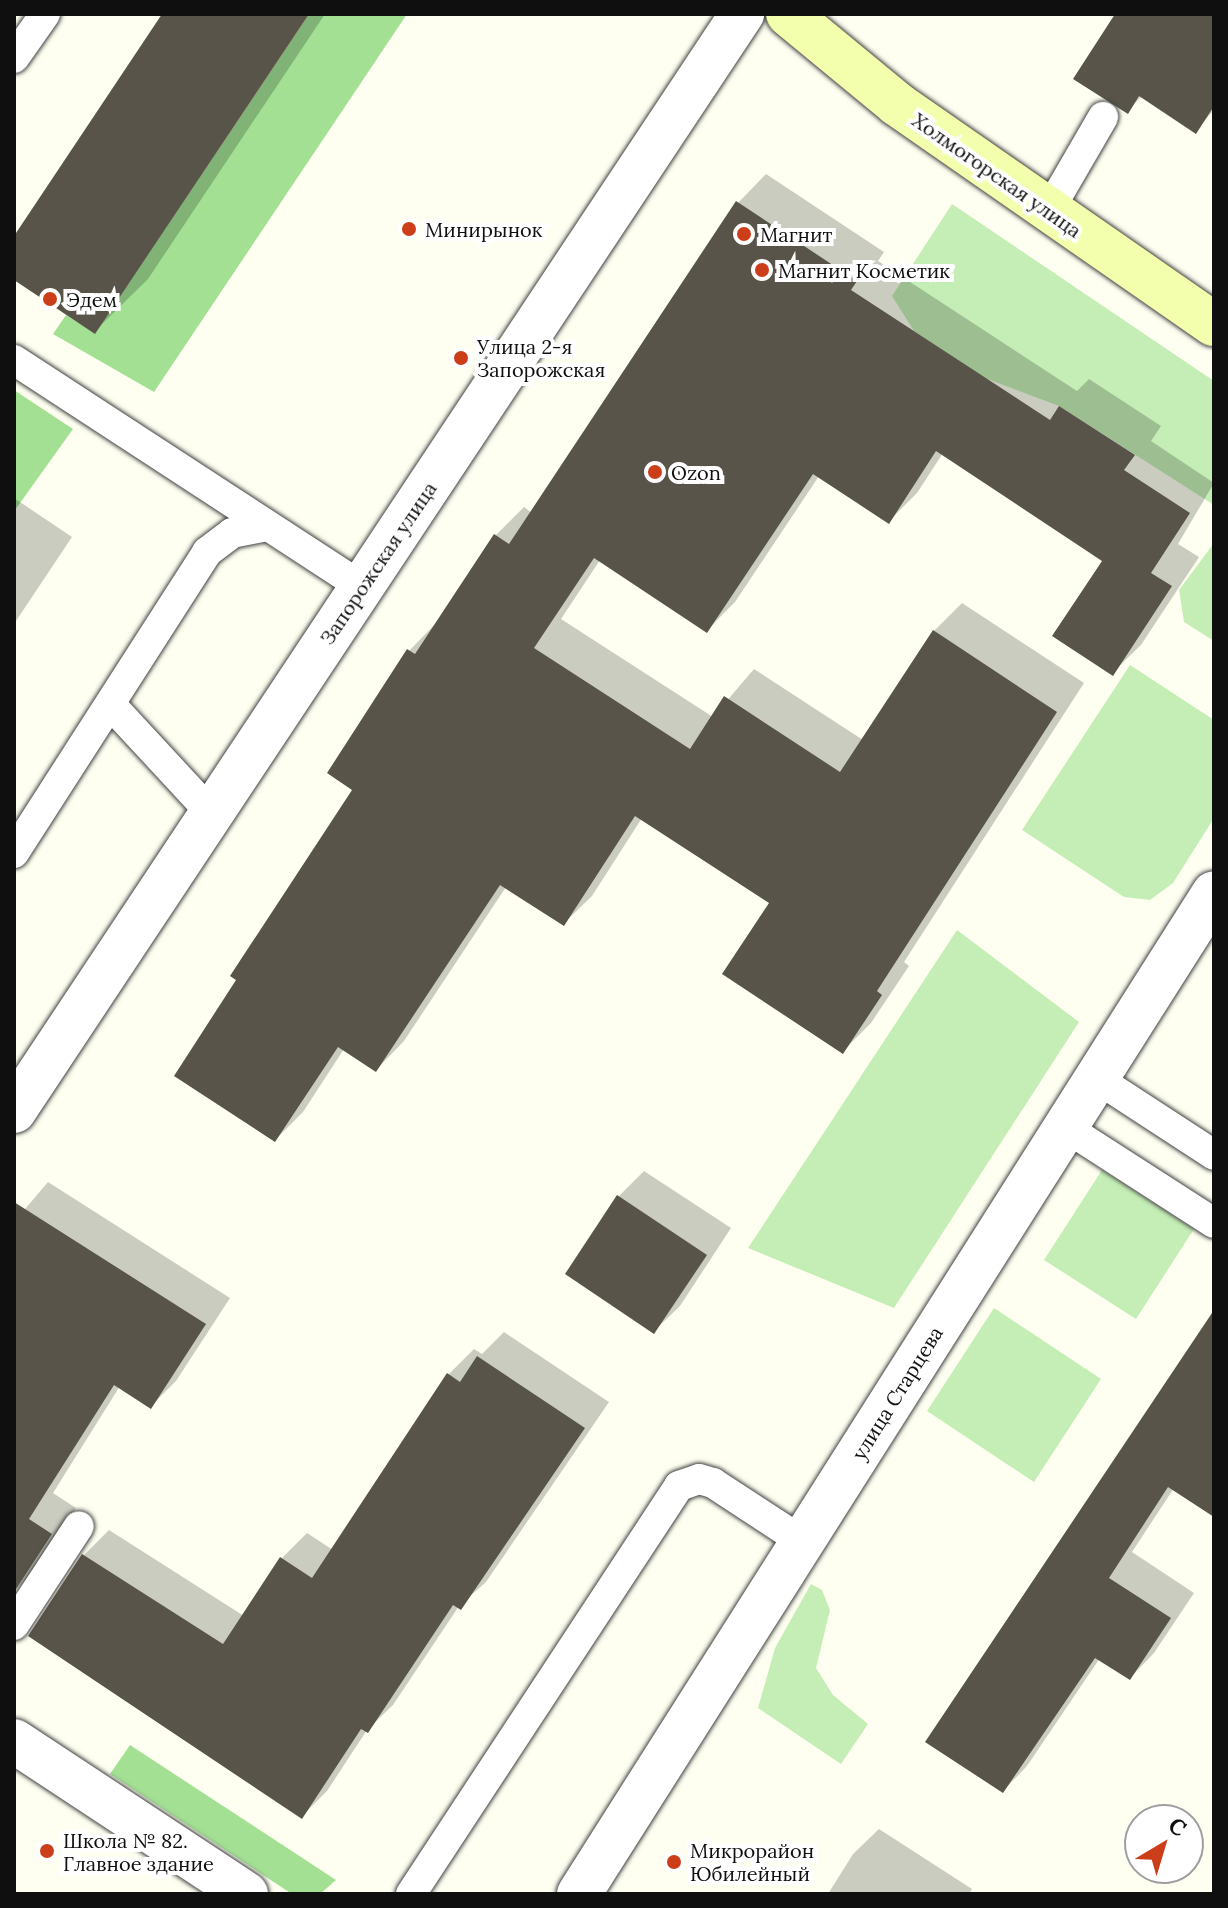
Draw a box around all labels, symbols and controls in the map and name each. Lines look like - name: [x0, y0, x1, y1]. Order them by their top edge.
- street label: Холмогорская улица: [908, 108, 1086, 242]
- place label: Минирынок: [425, 217, 543, 241]
- marker: Минирынок: [400, 220, 418, 238]
- place label: Магнит: [760, 222, 832, 246]
- marker: Магнит: [735, 225, 753, 243]
- place label: Магнит Косметик: [778, 258, 950, 282]
- marker: Магнит Косметик: [753, 261, 771, 279]
- place label: Эдем: [66, 287, 117, 311]
- marker: Эдем: [41, 290, 59, 308]
- place label: Улица 2-я Запорожская: [477, 334, 605, 381]
- marker: Улица 2-я Запорожская: [452, 349, 470, 367]
- place label: Ozon: [671, 460, 721, 484]
- marker: Ozon: [646, 463, 664, 481]
- street label: Запорожская улица: [315, 477, 441, 649]
- street label: улица Старцева: [846, 1322, 948, 1464]
- north arrow: [1124, 1804, 1204, 1884]
- text: С: [1163, 1811, 1192, 1842]
- place label: Школа № 82. Главное здание: [63, 1828, 214, 1875]
- place label: Микрорайон Юбилейный: [690, 1838, 814, 1885]
- marker: Школа № 82. Главное здание: [38, 1842, 56, 1860]
- marker: Микрорайон Юбилейный: [665, 1853, 683, 1871]

